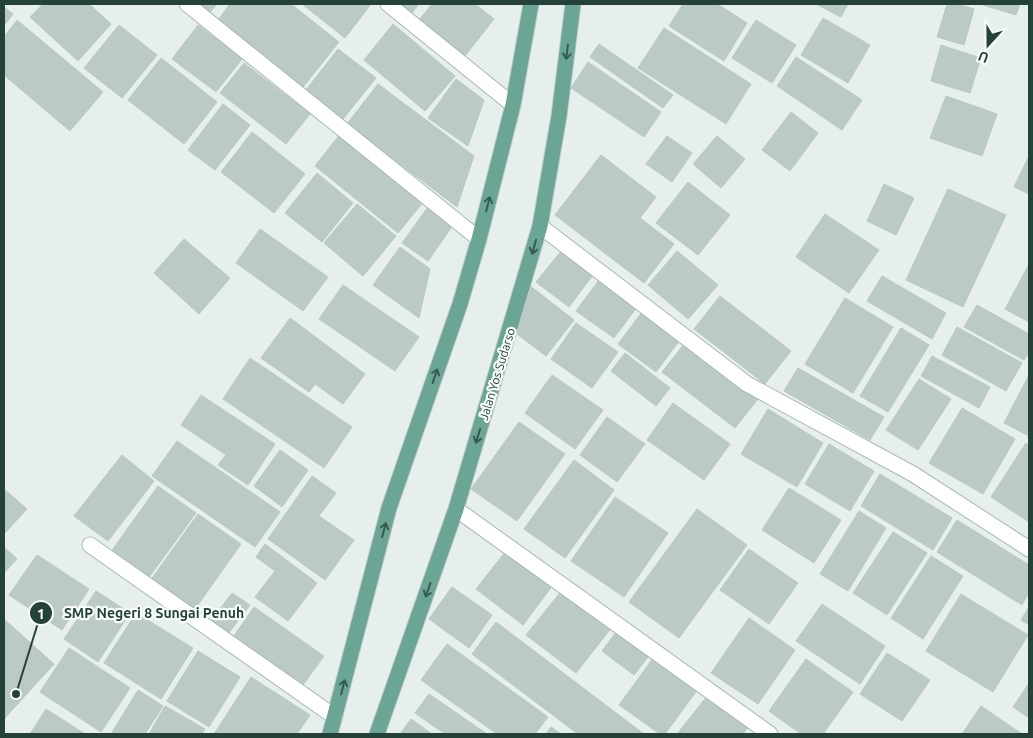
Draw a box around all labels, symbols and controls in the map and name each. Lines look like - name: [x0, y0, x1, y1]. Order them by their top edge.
- north arrow: [963, 20, 1013, 70]
- one-way arrow: [562, 44, 572, 60]
- text: U: [976, 48, 991, 66]
- one-way arrow: [484, 196, 493, 212]
- one-way arrow: [529, 238, 539, 254]
- street label: Jalan Yos Sudarso: [477, 326, 517, 422]
- one-way arrow: [431, 368, 441, 384]
- one-way arrow: [473, 428, 483, 444]
- one-way arrow: [379, 522, 389, 538]
- one-way arrow: [422, 582, 432, 598]
- callout: SMP Negeri 8 Sungai Penuh: [28, 599, 254, 628]
- text: 1: [37, 605, 45, 622]
- text: SMP Negeri 8 Sungai Penuh: [64, 605, 244, 621]
- one-way arrow: [338, 680, 348, 696]

